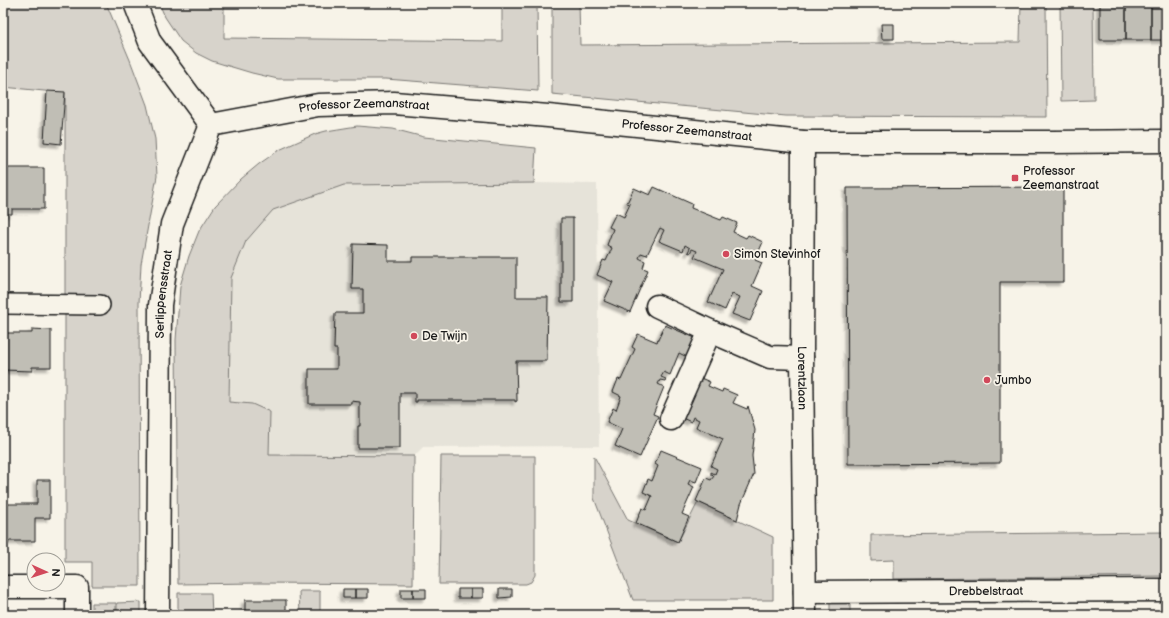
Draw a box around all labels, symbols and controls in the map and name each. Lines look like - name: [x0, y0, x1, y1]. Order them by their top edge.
- street label: Professor Zeemanstraat: [298, 96, 431, 116]
- street label: Professor Zeemanstraat: [621, 117, 753, 145]
- place label: Professor Zeemanstraat: [1022, 164, 1099, 193]
- marker: Professor Zeemanstraat: [1010, 173, 1020, 183]
- place label: Simon Stevinhof: [734, 247, 821, 262]
- street label: Serlippensstraat: [153, 249, 176, 339]
- marker: Simon Stevinhof: [721, 249, 731, 259]
- place label: De Twijn: [422, 329, 467, 344]
- marker: De Twijn: [409, 331, 419, 341]
- street label: Lorentzlaan: [794, 346, 810, 410]
- place label: Jumbo: [995, 373, 1032, 388]
- marker: Jumbo: [982, 375, 992, 385]
- north arrow: [26, 552, 66, 592]
- text: N: [49, 568, 62, 577]
- street label: Drebbelstraat: [949, 584, 1024, 599]

